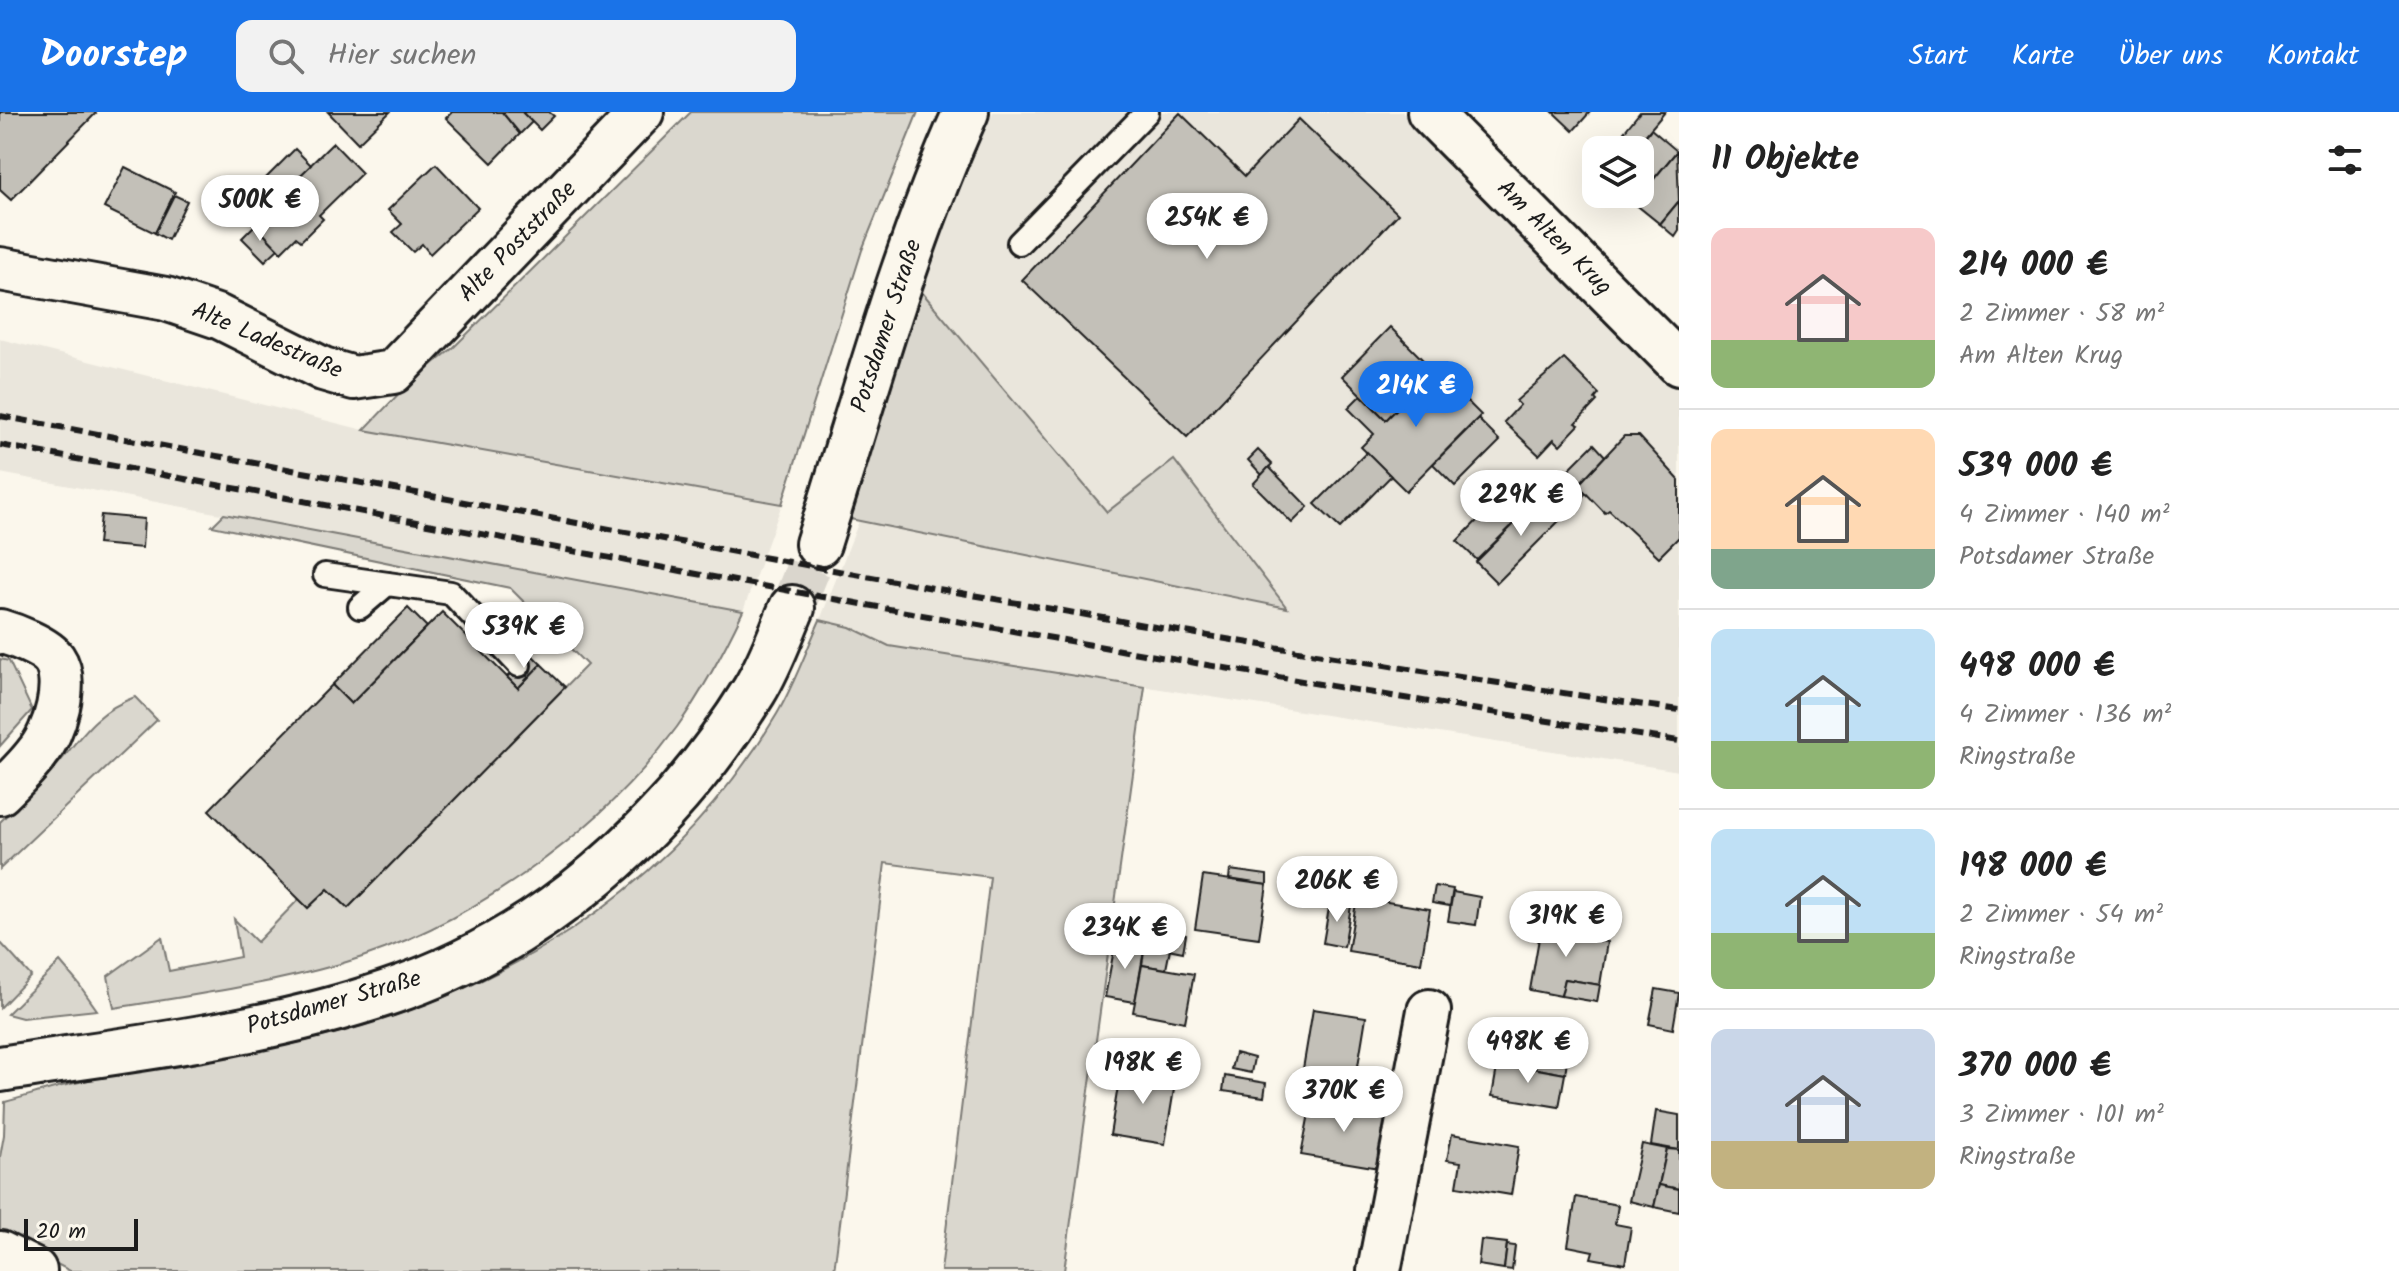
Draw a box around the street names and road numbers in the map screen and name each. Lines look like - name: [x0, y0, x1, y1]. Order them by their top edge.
- street label: Am Alten Krug: [1487, 171, 1621, 305]
- street label: Alte Poststraße: [449, 172, 587, 312]
- street label: Potsdamer Straße: [841, 234, 933, 418]
- street label: Alte Ladestraße: [185, 292, 349, 390]
- street label: Potsdamer Straße: [242, 959, 426, 1047]

